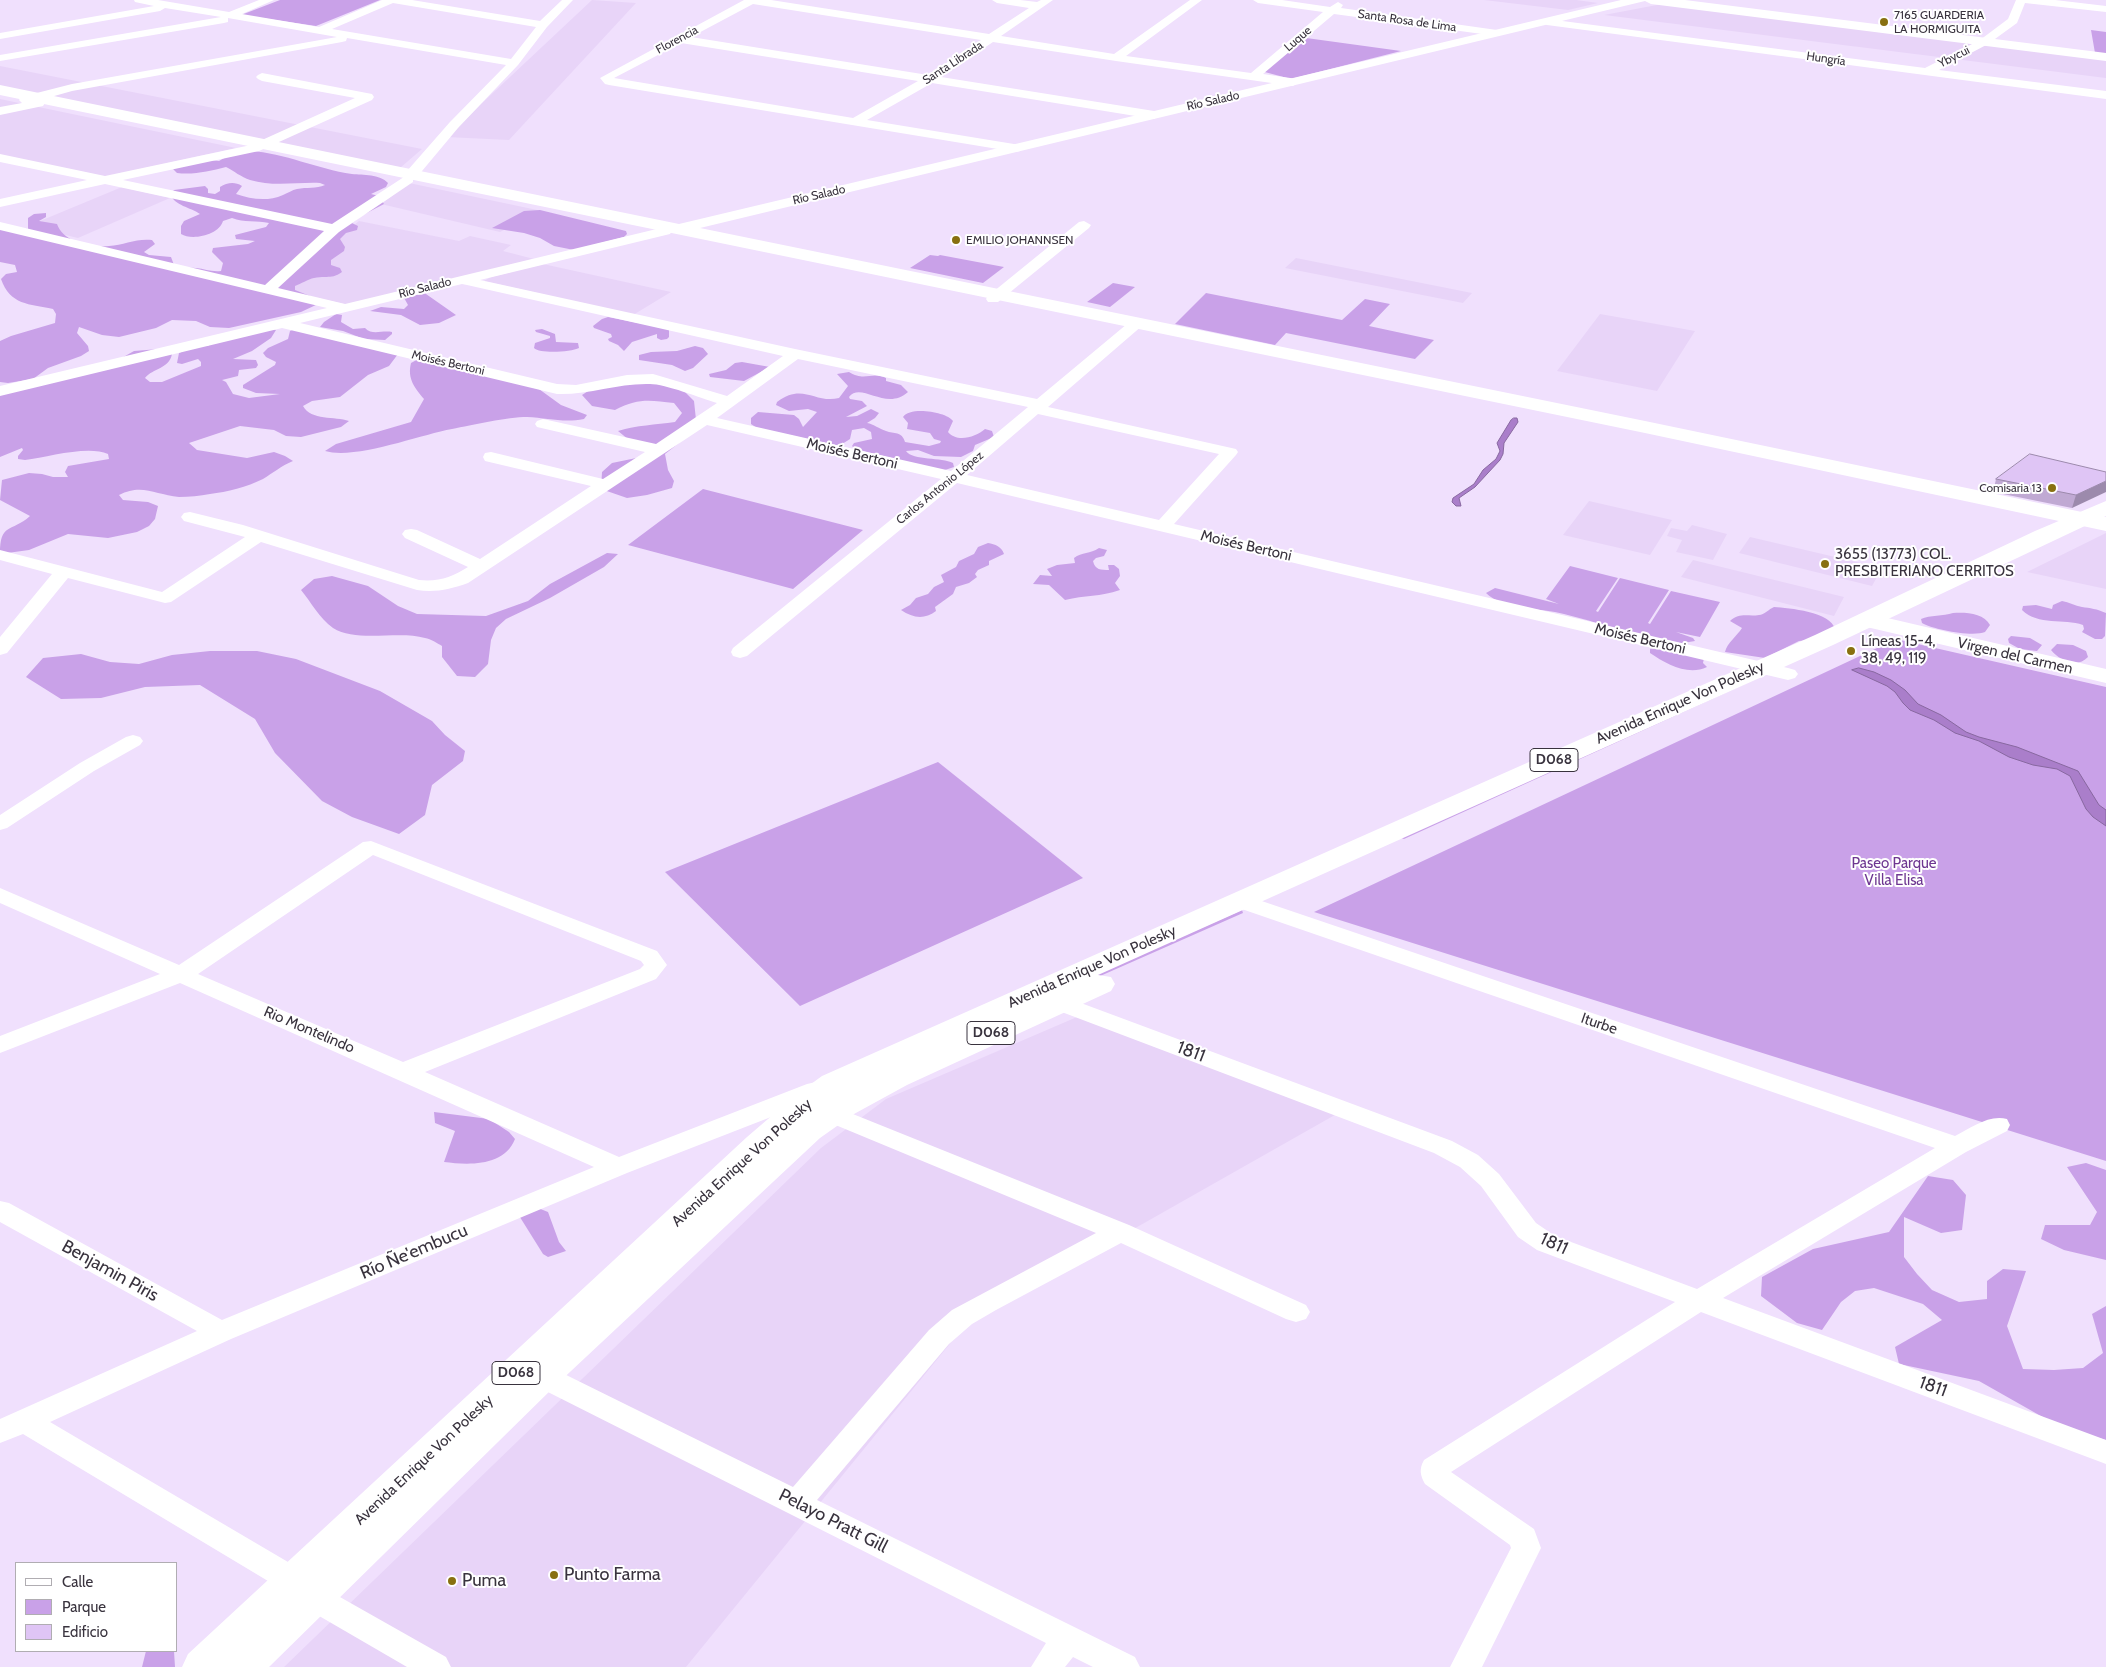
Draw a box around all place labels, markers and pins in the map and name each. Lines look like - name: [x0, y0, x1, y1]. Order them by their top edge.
- place label: 7165 GUARDERIA LA HORMIGUITA: [1894, 8, 1984, 36]
- marker: 7165 GUARDERIA LA HORMIGUITA: [1878, 16, 1890, 28]
- place label: EMILIO JOHANNSEN: [966, 233, 1074, 247]
- marker: EMILIO JOHANNSEN: [950, 234, 962, 246]
- place label: Comisaria 13: [1979, 481, 2042, 495]
- marker: Comisaria 13: [2046, 482, 2058, 494]
- place label: 3655 (13773) COL. PRESBITERIANO CERRITOS: [1835, 546, 2014, 581]
- marker: 3655 (13773) COL. PRESBITERIANO CERRITOS: [1819, 558, 1831, 570]
- place label: Líneas 15-4, 38, 49, 119: [1861, 633, 1936, 668]
- marker: Líneas 15-4, 38, 49, 119: [1845, 645, 1857, 657]
- place label: Punto Farma: [564, 1564, 661, 1586]
- marker: Punto Farma: [548, 1569, 560, 1581]
- place label: Puma: [462, 1570, 506, 1592]
- marker: Puma: [446, 1575, 458, 1587]

